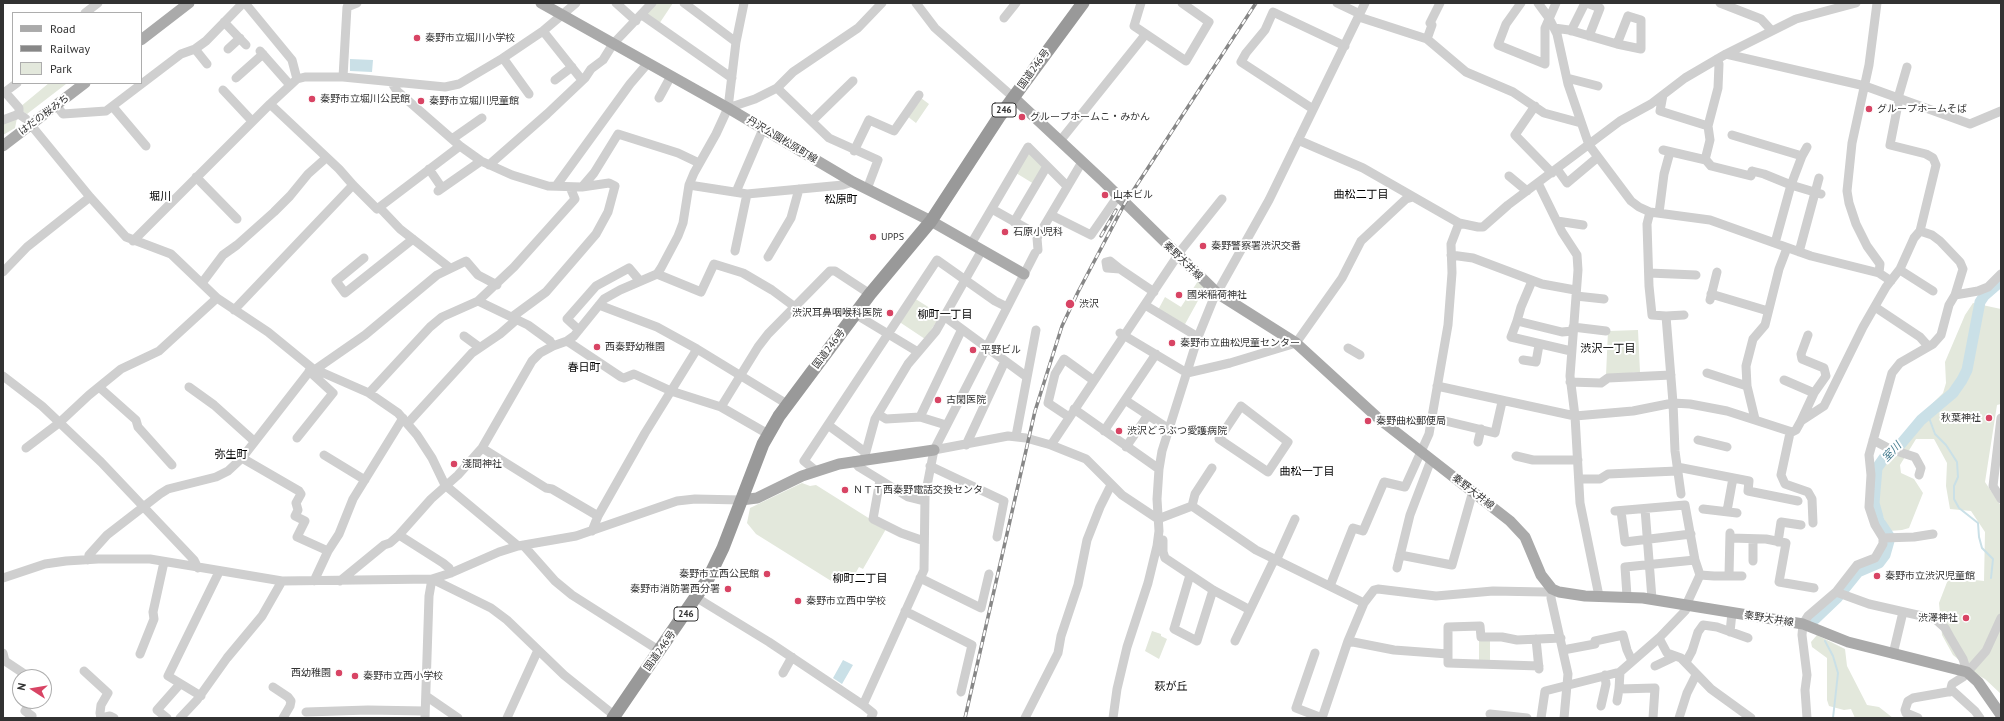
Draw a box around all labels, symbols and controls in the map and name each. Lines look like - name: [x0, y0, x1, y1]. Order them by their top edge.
- legend: [12, 12, 142, 84]
- text: Road: [50, 21, 75, 36]
- place label: 秦野市立堀川小学校: [425, 32, 515, 44]
- marker: 秦野市立堀川小学校: [412, 33, 422, 43]
- text: Railway: [50, 41, 90, 56]
- street label: 国道246号: [1016, 47, 1052, 91]
- text: Park: [50, 61, 72, 76]
- street label: はだの桜みち: [16, 92, 72, 138]
- place label: 秦野市立堀川公民館: [320, 93, 410, 105]
- marker: 秦野市立堀川公民館: [307, 94, 317, 104]
- place label: 秦野市立堀川児童館: [429, 95, 519, 107]
- marker: 秦野市立堀川児童館: [416, 96, 426, 106]
- road number: 246: [992, 103, 1016, 117]
- place label: グループホームそば: [1877, 103, 1967, 115]
- marker: グループホームそば: [1864, 104, 1874, 114]
- place label: グループホームこ・みかん: [1030, 111, 1150, 123]
- marker: グループホームこ・みかん: [1017, 112, 1027, 122]
- street label: 丹沢公園松原町線: [745, 114, 819, 166]
- district label: 曲松二丁目: [1334, 188, 1388, 202]
- place label: 山本ビル: [1113, 189, 1153, 201]
- district label: 堀川: [149, 190, 171, 204]
- marker: 山本ビル: [1100, 190, 1110, 200]
- district label: 松原町: [825, 193, 857, 207]
- place label: 石原小児科: [1013, 226, 1063, 238]
- marker: 石原小児科: [1000, 227, 1010, 237]
- place label: UPPS: [881, 231, 904, 243]
- marker: UPPS: [868, 232, 878, 242]
- street label: 秦野大井線: [1161, 239, 1205, 283]
- place label: 秦野警察署渋沢交番: [1211, 240, 1301, 252]
- marker: 秦野警察署渋沢交番: [1198, 241, 1208, 251]
- place label: 國栄稲荷神社: [1187, 289, 1247, 301]
- marker: 國栄稲荷神社: [1174, 290, 1184, 300]
- marker: 渋沢: [1064, 298, 1076, 310]
- place label: 渋沢: [1079, 298, 1099, 310]
- place label: 渋沢耳鼻咽喉科医院: [792, 307, 882, 319]
- marker: 渋沢耳鼻咽喉科医院: [885, 308, 895, 318]
- district label: 柳町一丁目: [918, 308, 972, 322]
- street label: 国道246号: [810, 327, 848, 371]
- place label: 秦野市立曲松児童センター: [1180, 337, 1300, 349]
- marker: 秦野市立曲松児童センター: [1167, 338, 1177, 348]
- place label: 西秦野幼稚園: [605, 341, 665, 353]
- marker: 西秦野幼稚園: [592, 342, 602, 352]
- district label: 渋沢一丁目: [1581, 342, 1635, 356]
- place label: 平野ビル: [981, 344, 1021, 356]
- marker: 平野ビル: [968, 345, 978, 355]
- district label: 春日町: [568, 361, 600, 375]
- place label: 古閑医院: [946, 394, 986, 406]
- marker: 古閑医院: [933, 395, 943, 405]
- place label: 秋葉神社: [1941, 412, 1981, 424]
- marker: 秋葉神社: [1984, 413, 1994, 423]
- place label: 秦野曲松郵便局: [1376, 415, 1446, 427]
- marker: 秦野曲松郵便局: [1363, 416, 1373, 426]
- place label: 渋沢どうぶつ愛護病院: [1127, 425, 1227, 437]
- marker: 渋沢どうぶつ愛護病院: [1114, 426, 1124, 436]
- water label: 室川: [1880, 439, 1904, 465]
- district label: 弥生町: [215, 448, 247, 462]
- place label: 淺間神社: [462, 458, 502, 470]
- marker: 淺間神社: [449, 459, 459, 469]
- district label: 曲松一丁目: [1280, 465, 1334, 479]
- street label: 秦野大井線: [1450, 472, 1496, 512]
- place label: ＮＴＴ西秦野電話交換センタ: [853, 484, 983, 496]
- marker: ＮＴＴ西秦野電話交換センタ: [840, 485, 850, 495]
- place label: 秦野市立西公民館: [679, 568, 759, 580]
- marker: 秦野市立西公民館: [762, 569, 772, 579]
- place label: 秦野市立渋沢児童館: [1885, 570, 1975, 582]
- marker: 秦野市立渋沢児童館: [1872, 571, 1882, 581]
- district label: 柳町二丁目: [833, 572, 887, 586]
- place label: 秦野市消防署西分署: [630, 583, 720, 595]
- marker: 秦野市消防署西分署: [723, 584, 733, 594]
- place label: 秦野市立西中学校: [806, 595, 886, 607]
- marker: 秦野市立西中学校: [793, 596, 803, 606]
- road number: 246: [674, 607, 698, 621]
- street label: 秦野大井線: [1743, 609, 1795, 629]
- place label: 渋澤神社: [1918, 612, 1958, 624]
- marker: 渋澤神社: [1961, 613, 1971, 623]
- street label: 国道246号: [642, 629, 678, 673]
- place label: 西幼稚園: [291, 667, 331, 679]
- marker: 西幼稚園: [334, 668, 344, 678]
- north arrow: [12, 669, 52, 709]
- place label: 秦野市立西小学校: [363, 670, 443, 682]
- marker: 秦野市立西小学校: [350, 671, 360, 681]
- district label: 萩が丘: [1155, 680, 1187, 694]
- text: N: [14, 682, 29, 692]

